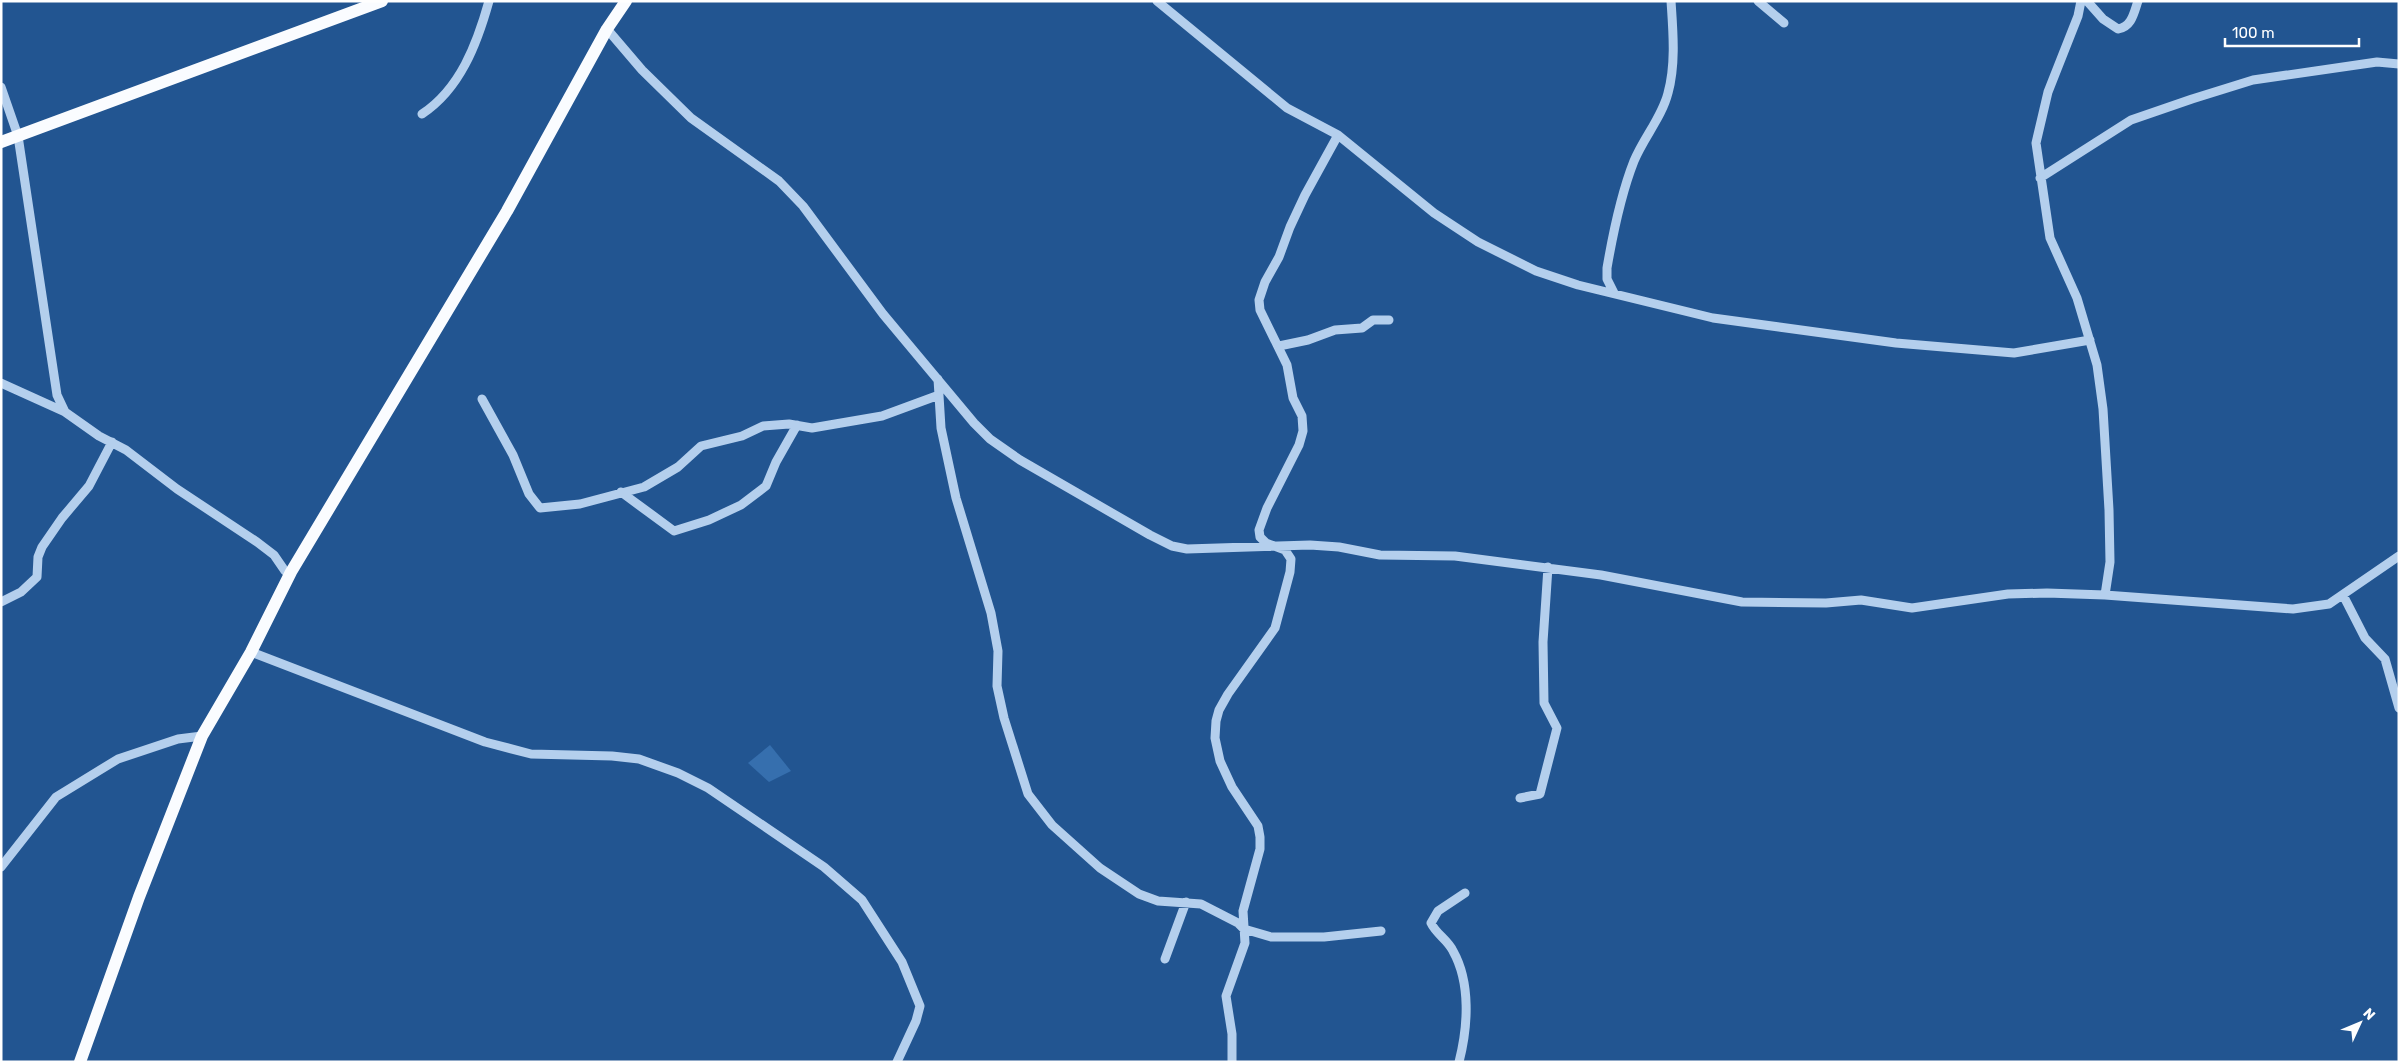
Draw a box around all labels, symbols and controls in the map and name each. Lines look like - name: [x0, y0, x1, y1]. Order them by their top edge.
- scale bar: [2225, 15, 2359, 47]
- text: 100 m: [2232, 24, 2274, 42]
- north arrow: [2335, 998, 2385, 1048]
- text: N: [2359, 1005, 2379, 1024]

